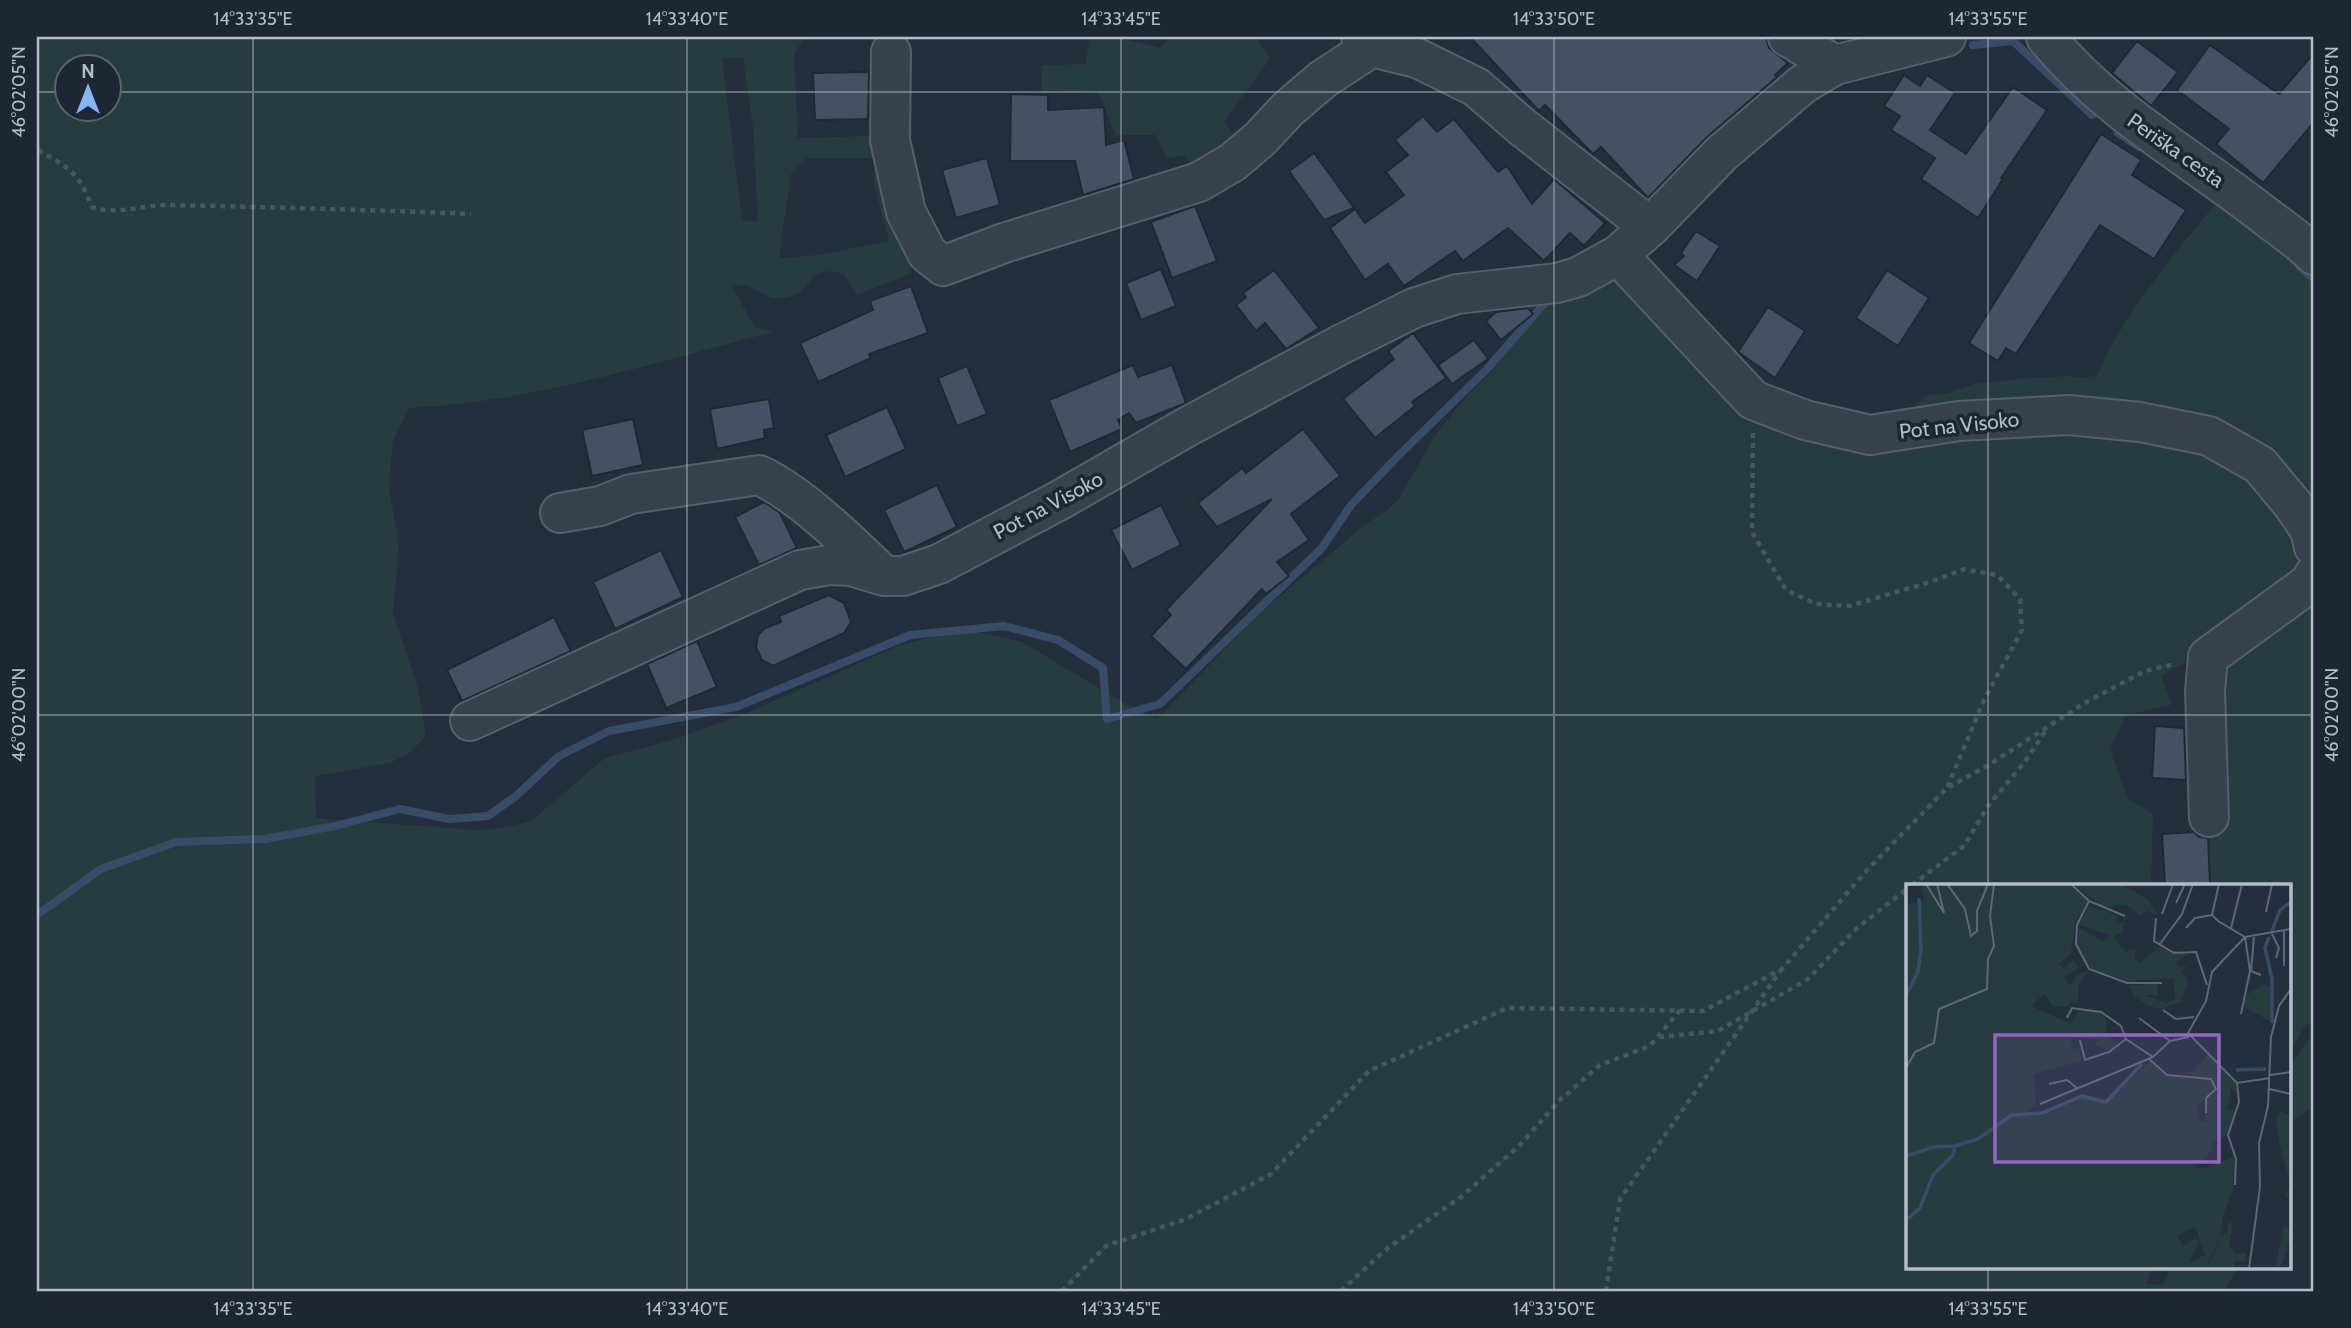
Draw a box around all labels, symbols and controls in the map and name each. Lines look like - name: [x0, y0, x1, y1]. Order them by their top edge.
- text: 14°33'35"E: [213, 8, 293, 30]
- text: 14°33'40"E: [646, 8, 728, 30]
- text: 14°33'45"E: [1081, 8, 1161, 30]
- text: 14°33'50"E: [1513, 8, 1595, 30]
- text: 14°33'55"E: [1948, 8, 2028, 30]
- text: 46°02'05"N: [8, 46, 30, 138]
- text: 46°02'05"N: [2321, 46, 2343, 138]
- north arrow: [52, 52, 122, 122]
- text: N: [81, 60, 95, 83]
- street label: Periška cesta: [2123, 108, 2229, 192]
- street label: Pot na Visoko: [1898, 406, 2020, 444]
- street label: Pot na Visoko: [989, 466, 1107, 544]
- text: 46°02'00"N: [8, 668, 30, 762]
- text: 46°02'00"N: [2321, 668, 2343, 762]
- inset map: [1906, 884, 2292, 1268]
- text: 14°33'35"E: [213, 1298, 293, 1320]
- text: 14°33'40"E: [646, 1298, 728, 1320]
- text: 14°33'45"E: [1081, 1298, 1161, 1320]
- text: 14°33'50"E: [1513, 1298, 1595, 1320]
- text: 14°33'55"E: [1948, 1298, 2028, 1320]

